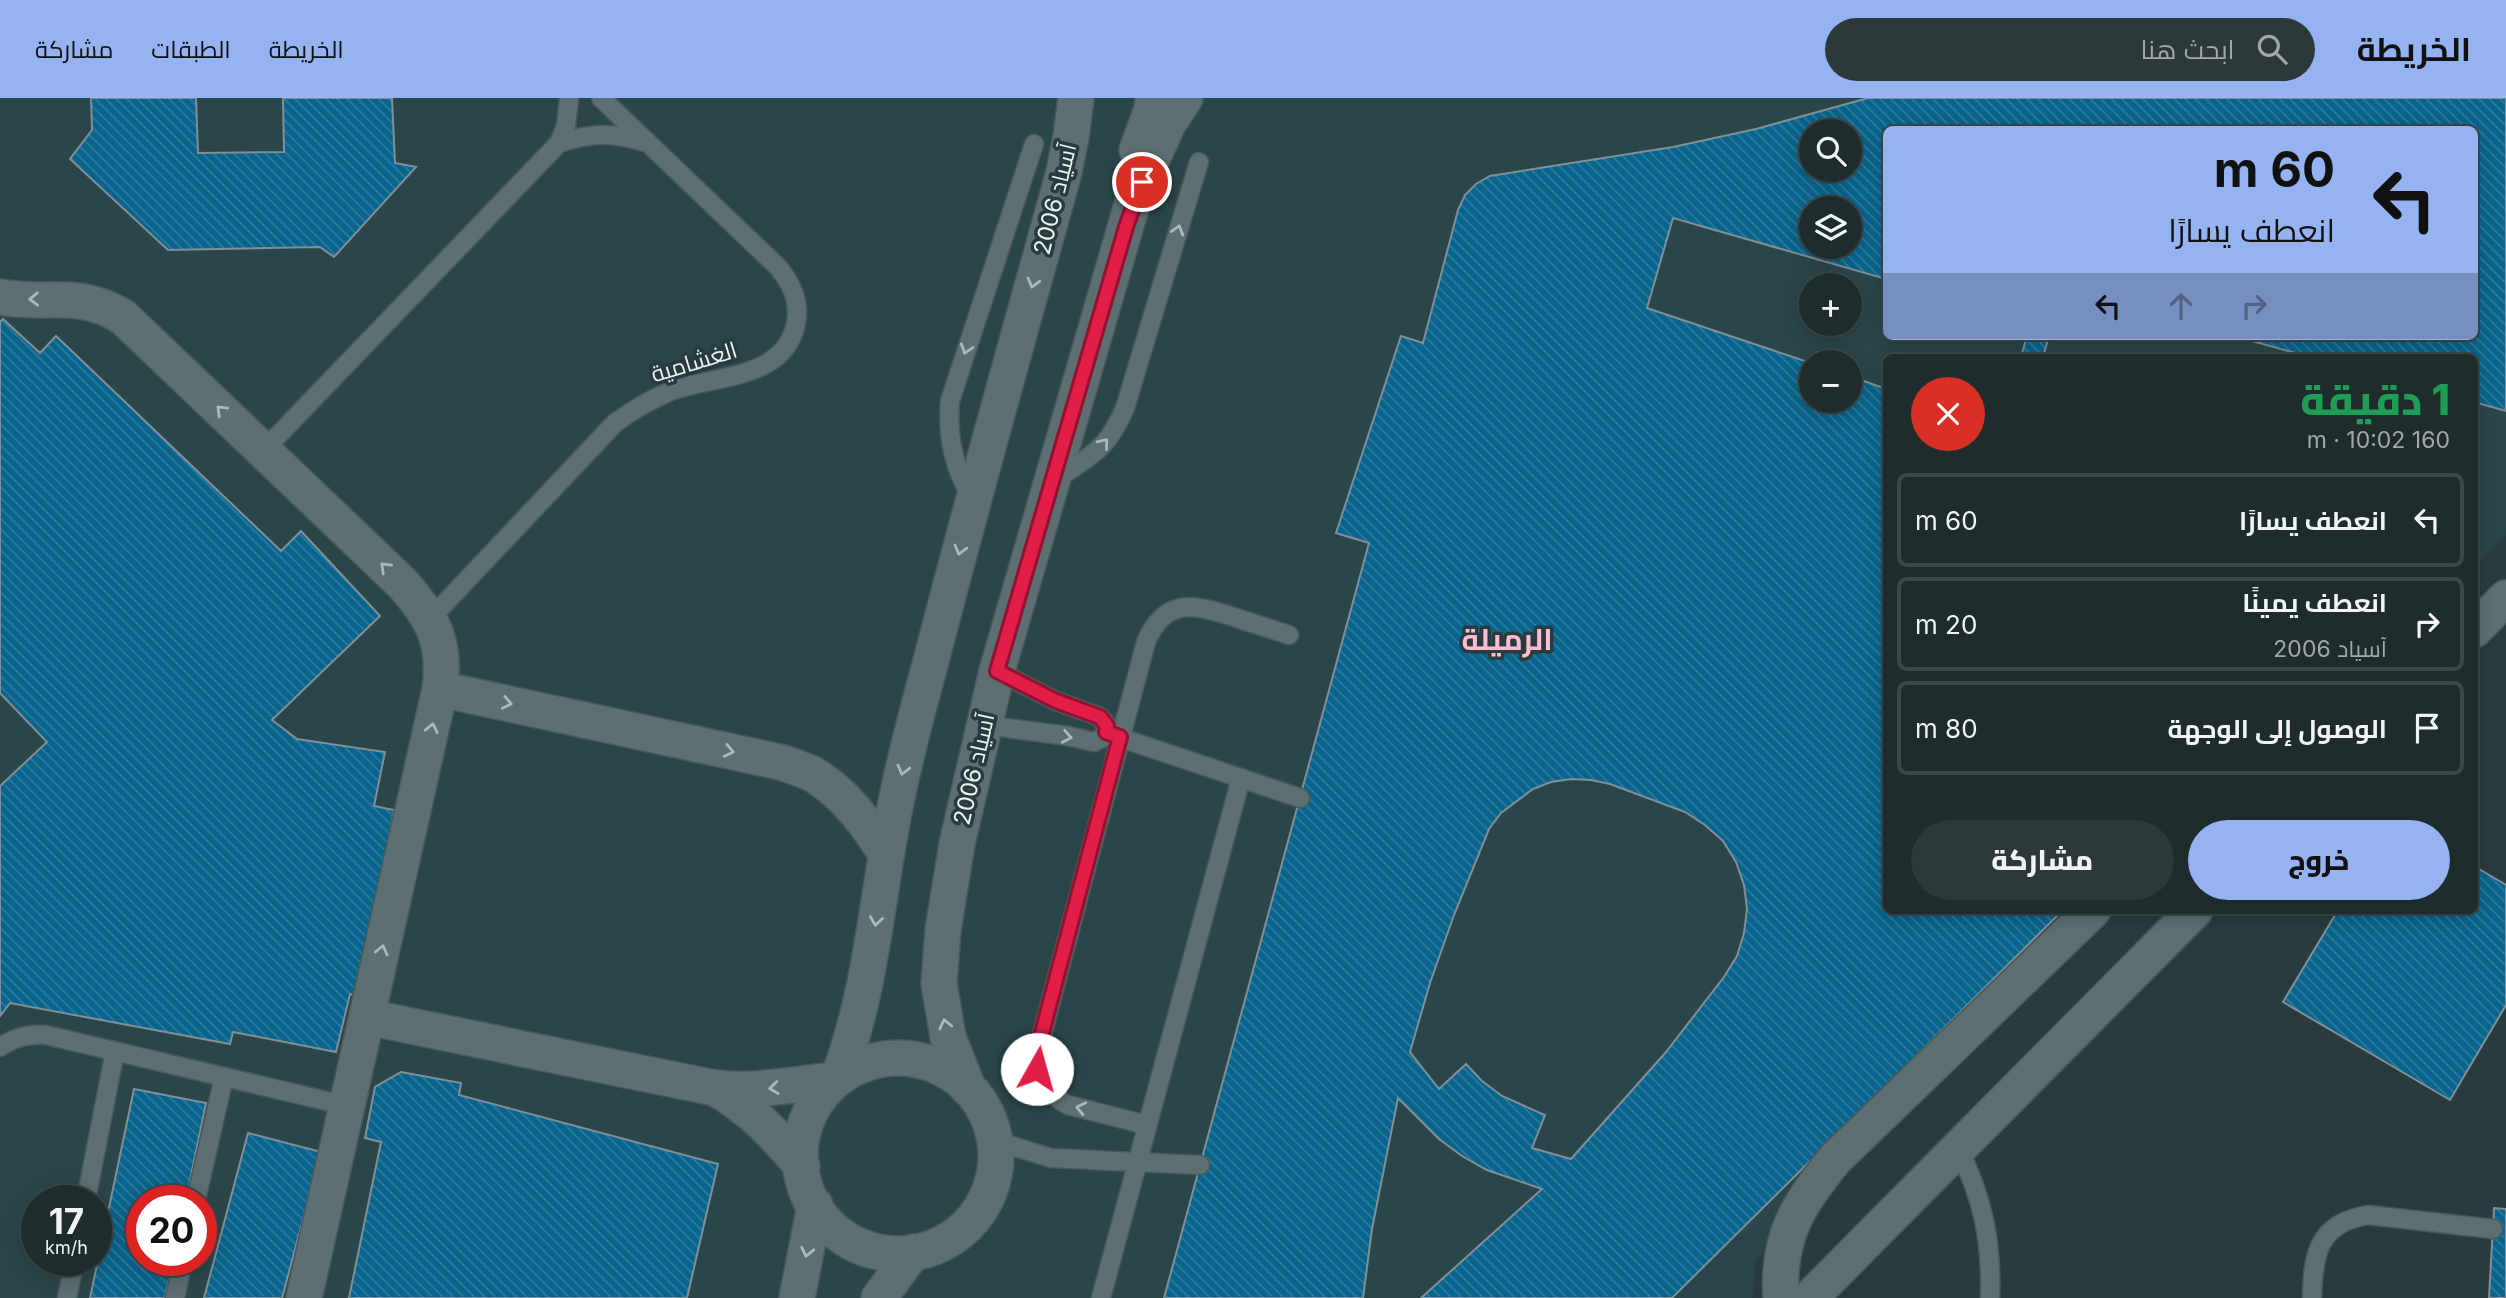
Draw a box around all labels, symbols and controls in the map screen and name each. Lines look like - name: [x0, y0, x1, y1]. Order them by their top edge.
- search box: [1825, 18, 2315, 81]
- text: الخريطة: [2357, 29, 2471, 69]
- icon: search: [2253, 30, 2291, 68]
- text: ابحث هنا: [2140, 34, 2235, 65]
- text: مشاركة: [35, 35, 113, 64]
- text: الطبقات: [151, 35, 231, 64]
- text: الخريطة: [269, 35, 344, 64]
- map controls: [1799, 119, 1862, 413]
- button: search: [1799, 119, 1862, 182]
- street label: آسياد 2006: [1028, 140, 1082, 258]
- text: 60 m: [2214, 140, 2335, 199]
- pin: [1112, 152, 1172, 212]
- icon: left: [2359, 154, 2450, 245]
- icon: arrive: [1123, 163, 1161, 201]
- button: layers: [1799, 196, 1862, 259]
- text: انعطف يسارًا: [2168, 211, 2335, 250]
- one-way arrow: [1170, 224, 1185, 236]
- button: +: [1799, 273, 1862, 336]
- one-way arrow: [1027, 277, 1041, 289]
- icon: left: [2089, 287, 2127, 325]
- icon: ahead: [2162, 287, 2200, 325]
- icon: right: [2235, 287, 2273, 325]
- one-way arrow: [29, 292, 40, 307]
- street label: الغشامية: [648, 336, 740, 388]
- one-way arrow: [960, 342, 974, 354]
- button: −: [1799, 350, 1862, 413]
- text: 1 دقيقة: [2300, 374, 2450, 425]
- button: close: [1911, 377, 1985, 451]
- one-way arrow: [216, 406, 229, 419]
- text: 160 m · 10:02: [2307, 426, 2450, 454]
- one-way arrow: [1095, 439, 1108, 451]
- icon: left: [2408, 501, 2446, 539]
- text: 60 m: [1915, 505, 1978, 536]
- text: انعطف يسارًا: [2239, 505, 2387, 536]
- one-way arrow: [954, 544, 968, 556]
- one-way arrow: [380, 563, 393, 576]
- text: انعطف يمينًا: [2242, 587, 2387, 618]
- icon: right: [2408, 605, 2446, 643]
- text: 20 m: [1915, 609, 1977, 640]
- district label: الرميلة: [1461, 621, 1553, 658]
- text: آسياد 2006: [2273, 635, 2387, 663]
- one-way arrow: [501, 695, 513, 709]
- icon: arrive: [2408, 709, 2446, 747]
- street label: آسياد 2006: [948, 710, 1000, 828]
- text: 80 m: [1915, 713, 1978, 744]
- text: الوصول إلى الوجهة: [2168, 713, 2387, 744]
- one-way arrow: [423, 722, 438, 734]
- one-way arrow: [1061, 728, 1073, 743]
- one-way arrow: [723, 742, 735, 757]
- one-way arrow: [897, 764, 911, 776]
- button: مشاركة: [1911, 820, 2174, 900]
- button: خروج: [2188, 820, 2450, 900]
- one-way arrow: [869, 916, 884, 927]
- one-way arrow: [374, 944, 389, 956]
- one-way arrow: [939, 1018, 953, 1030]
- position arrow: [1000, 1032, 1074, 1106]
- one-way arrow: [768, 1081, 780, 1096]
- one-way arrow: [1075, 1102, 1087, 1117]
- speed limit sign: 20: [126, 1185, 217, 1276]
- text: 17: [49, 1200, 84, 1242]
- text: km/h: [45, 1237, 88, 1258]
- one-way arrow: [801, 1246, 816, 1258]

